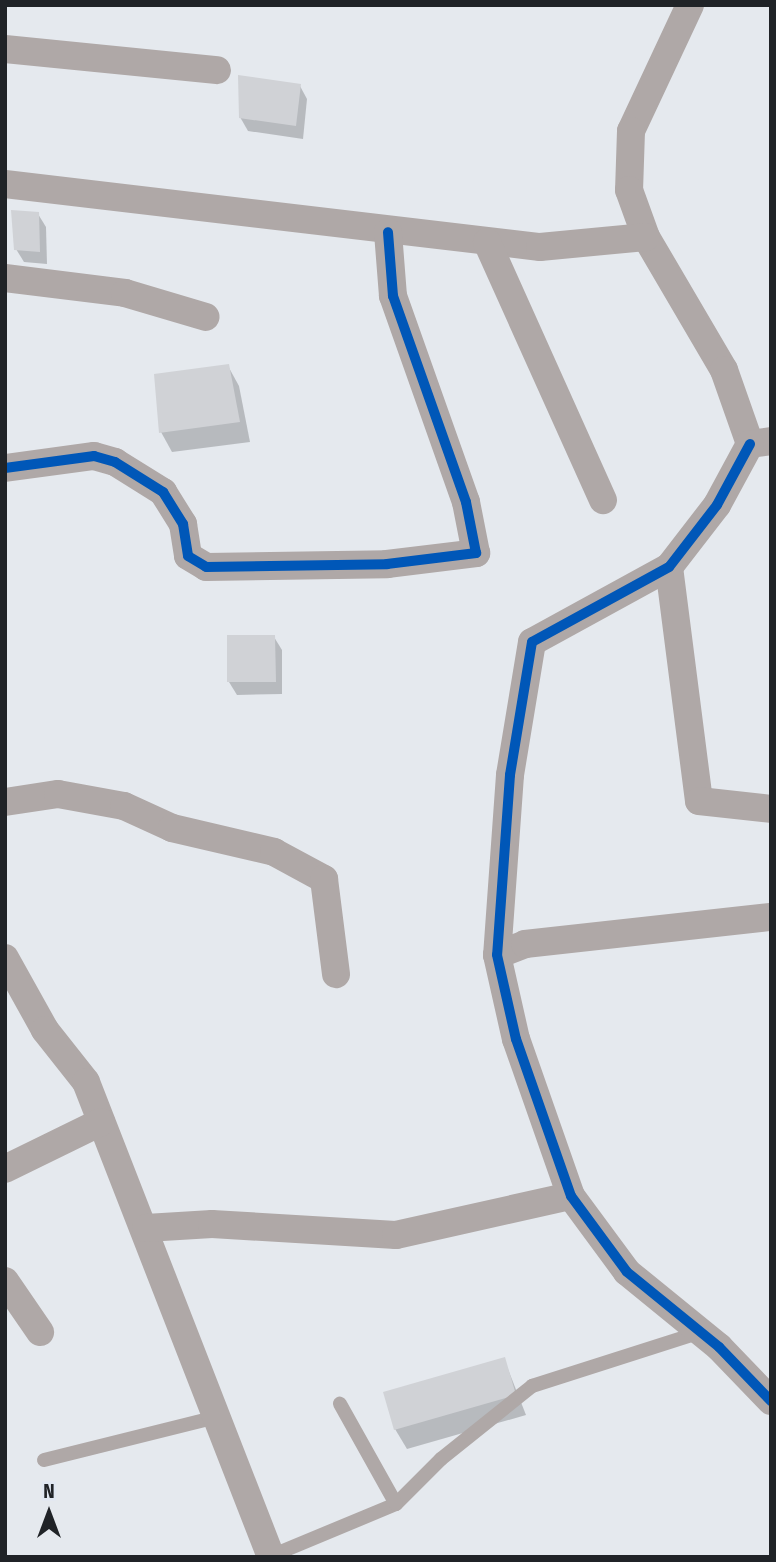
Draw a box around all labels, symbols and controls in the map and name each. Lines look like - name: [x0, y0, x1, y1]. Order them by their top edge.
- north arrow: [14, 1478, 84, 1548]
- text: N: [43, 1480, 55, 1503]

